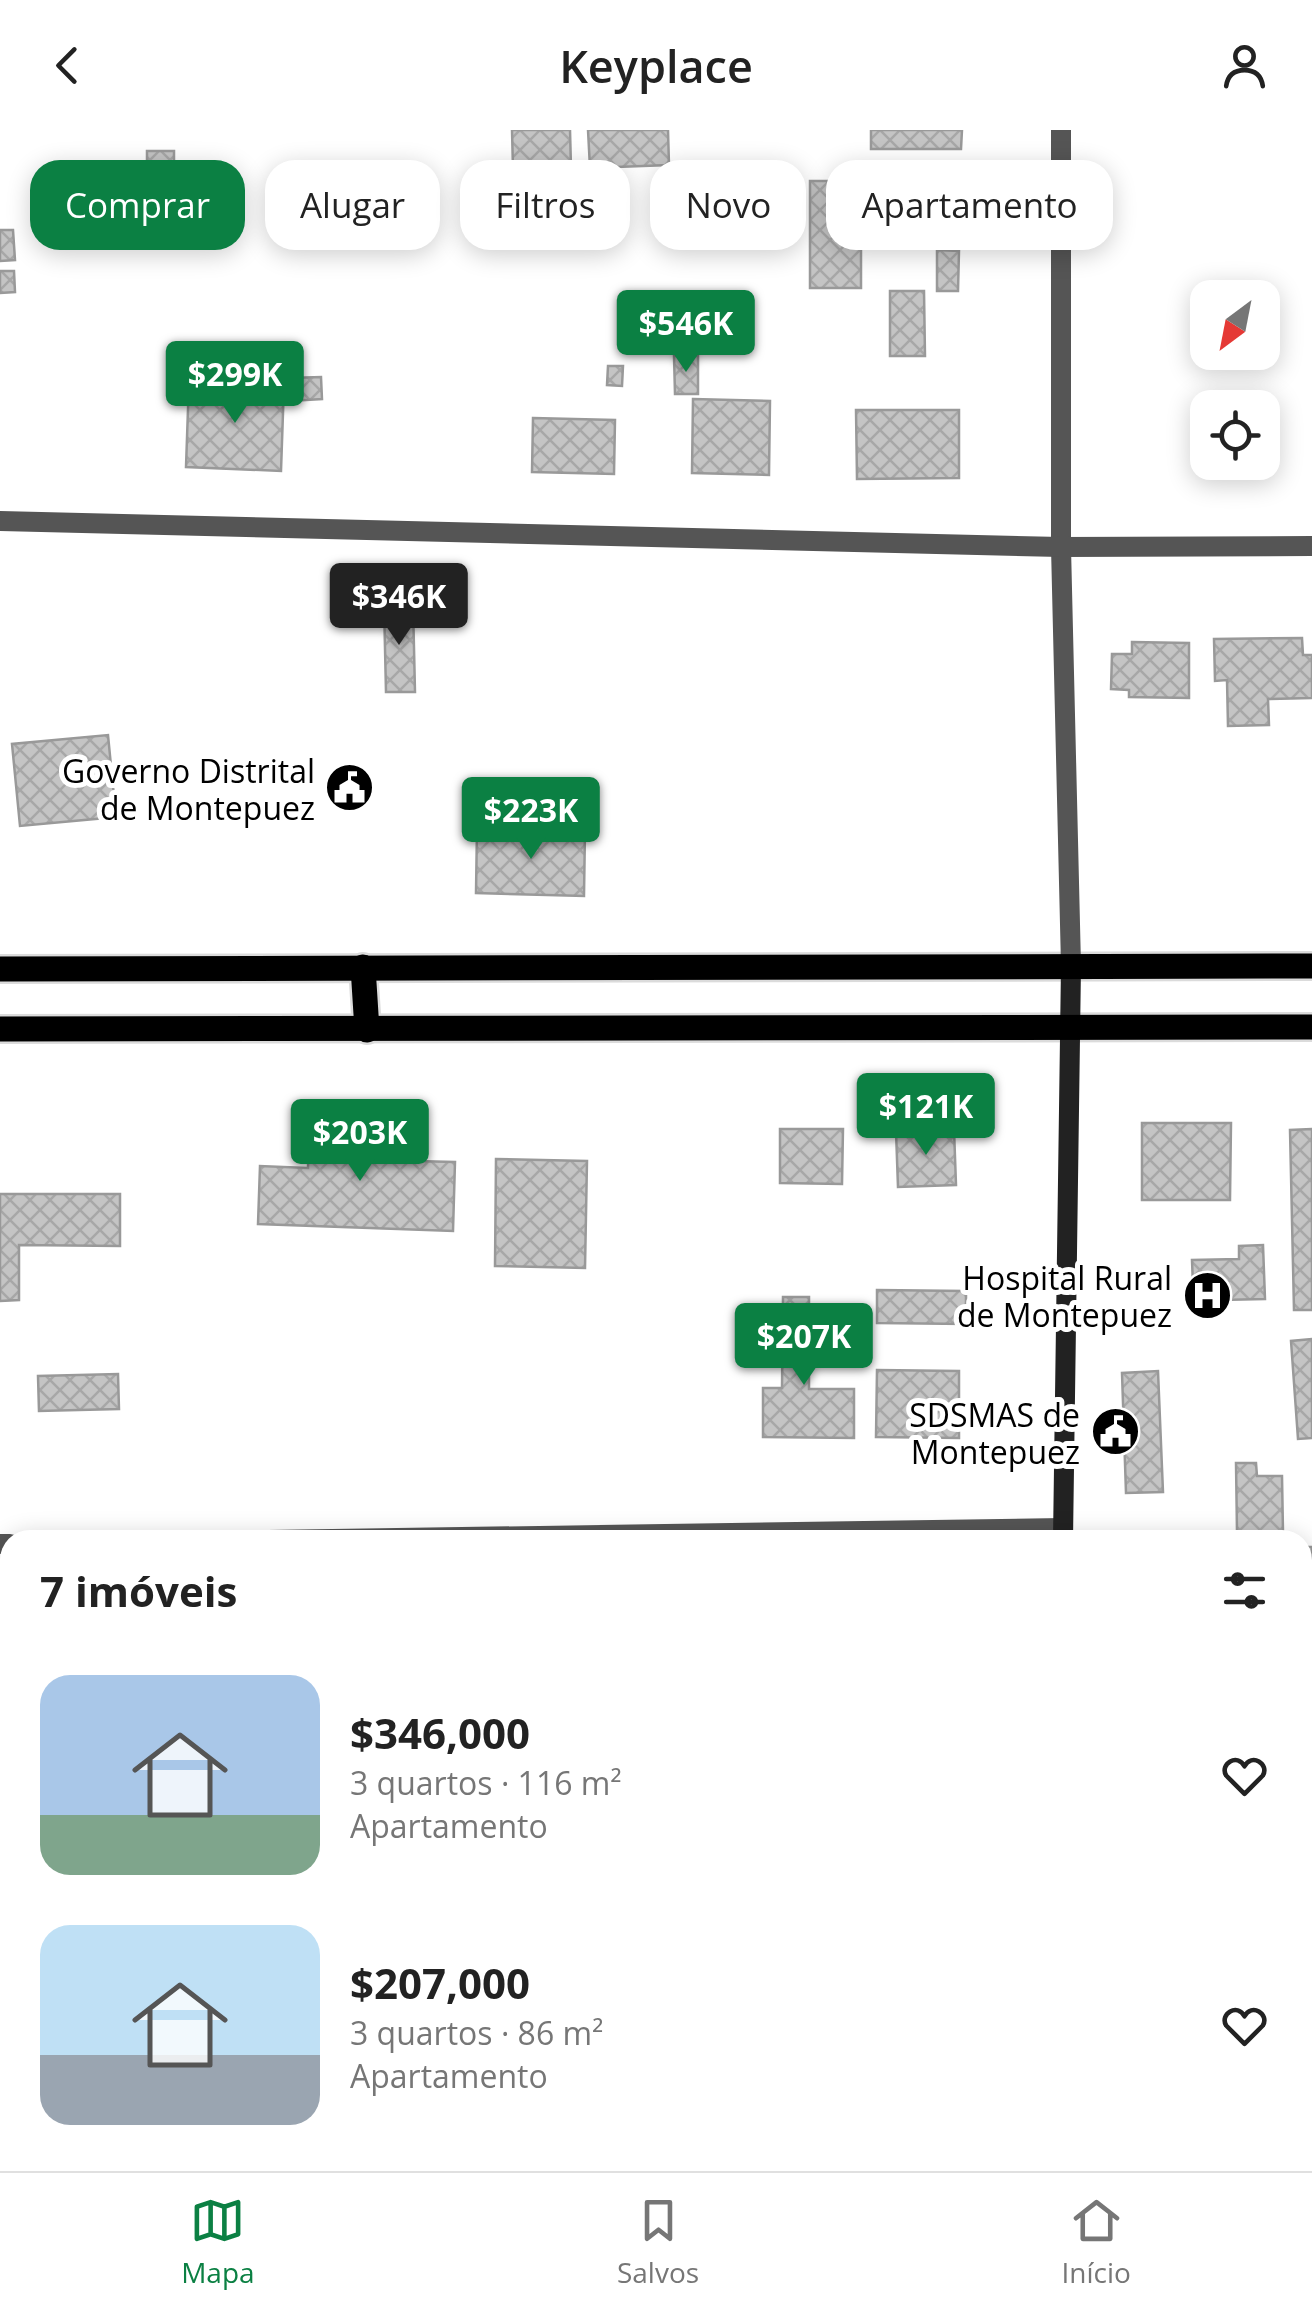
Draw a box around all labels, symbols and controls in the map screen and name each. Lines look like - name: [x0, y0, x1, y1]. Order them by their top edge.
- text: Keyplace: [559, 35, 753, 96]
- icon: back: [40, 38, 95, 93]
- icon: person: [1217, 38, 1272, 93]
- chip: Comprar: [30, 160, 245, 250]
- chip: Alugar: [265, 160, 440, 250]
- chip: Filtros: [460, 160, 630, 250]
- chip: Novo: [650, 160, 806, 250]
- chip: Apartamento: [826, 160, 1113, 250]
- north arrow: [1190, 280, 1280, 370]
- map controls: [1190, 280, 1280, 480]
- pin: $546K: [616, 290, 756, 375]
- text: $546K: [639, 301, 733, 344]
- pin: $299K: [165, 341, 305, 426]
- text: $299K: [188, 352, 282, 395]
- button: locate: [1190, 390, 1280, 480]
- pin: $346K: [329, 563, 469, 648]
- text: $346K: [352, 574, 446, 617]
- place label: Governo Distrital de Montepuez: [62, 749, 315, 829]
- public building icon: Governo Distrital de Montepuez: [324, 762, 376, 814]
- pin: $223K: [461, 777, 601, 862]
- text: $223K: [484, 788, 578, 831]
- pin: $121K: [856, 1073, 996, 1158]
- text: $121K: [879, 1084, 973, 1127]
- pin: $203K: [290, 1099, 430, 1184]
- text: $203K: [313, 1110, 407, 1153]
- place label: Hospital Rural de Montepuez: [957, 1256, 1172, 1336]
- hospital icon: Hospital Rural de Montepuez: [1181, 1269, 1233, 1321]
- pin: $207K: [734, 1303, 874, 1388]
- text: $207K: [757, 1314, 851, 1357]
- place label: SDSMAS de Montepuez: [909, 1393, 1080, 1473]
- public building icon: SDSMAS de Montepuez: [1089, 1406, 1141, 1458]
- text: 7 imóveis: [40, 1562, 237, 1619]
- icon: filters: [1217, 1563, 1272, 1618]
- text: $346,000: [350, 1704, 530, 1761]
- icon: home: [120, 1715, 240, 1835]
- icon: heart: [1217, 1748, 1272, 1803]
- text: 3 quartos · 116 m²: [350, 1761, 622, 1804]
- text: Apartamento: [350, 1804, 548, 1847]
- text: $207,000: [350, 1954, 530, 2011]
- icon: home: [120, 1965, 240, 2085]
- icon: heart: [1217, 1998, 1272, 2053]
- text: 3 quartos · 86 m²: [350, 2011, 603, 2054]
- text: Apartamento: [350, 2054, 548, 2097]
- tab: Mapa: [181, 2193, 255, 2291]
- tab: Salvos: [617, 2193, 699, 2291]
- tab: Início: [1061, 2193, 1131, 2291]

